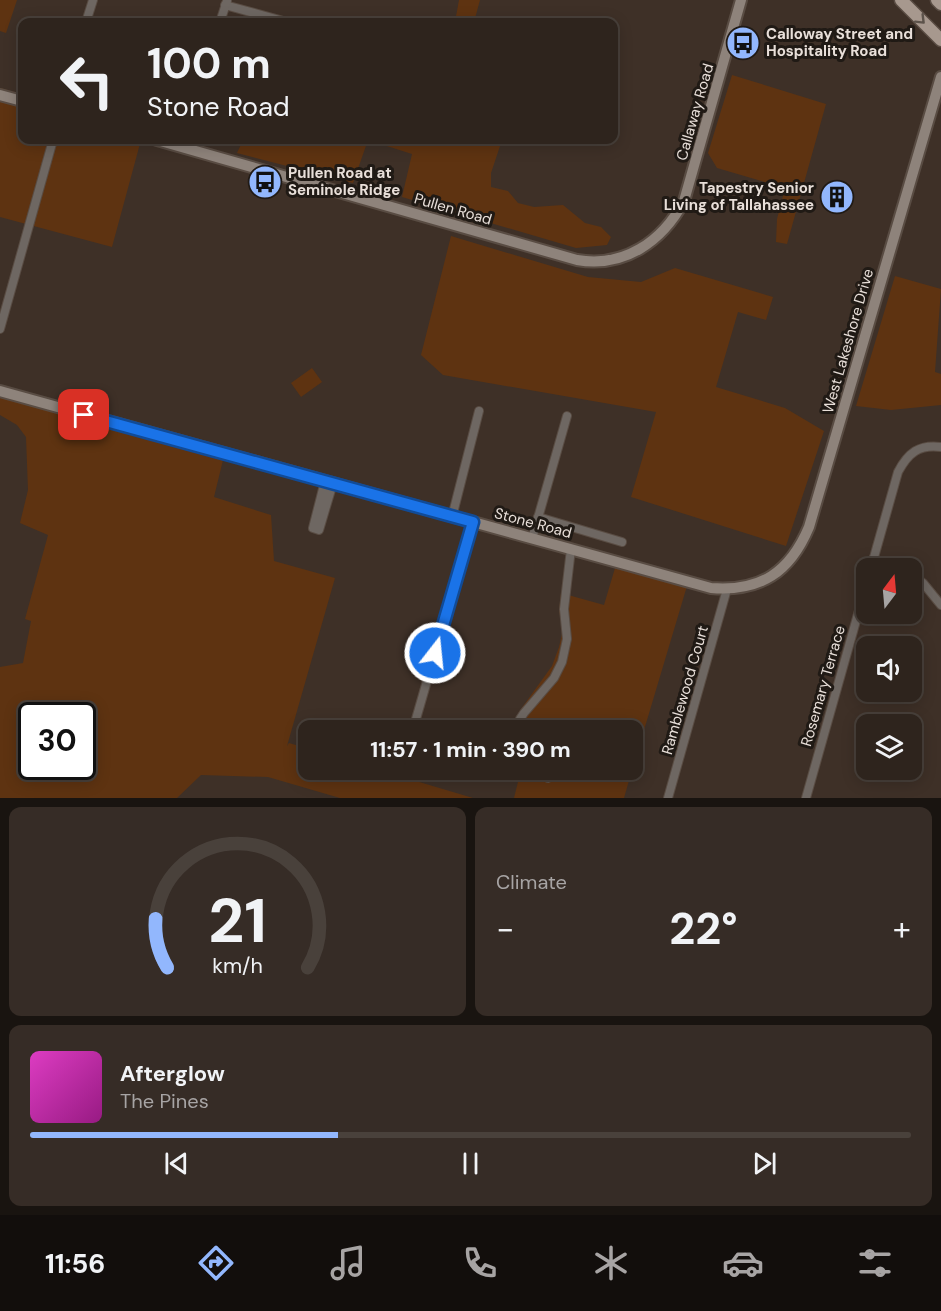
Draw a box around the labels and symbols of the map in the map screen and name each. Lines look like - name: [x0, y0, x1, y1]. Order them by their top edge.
- one-way arrow: [914, 14, 925, 24]
- place label: Calloway Street and Hospitality Road: [766, 24, 913, 61]
- bus stop icon: Calloway Street and Hospitality Road: [725, 25, 761, 61]
- street label: Callaway Road: [672, 61, 718, 163]
- place label: Pullen Road at Seminole Ridge: [288, 163, 400, 200]
- bus stop icon: Pullen Road at Seminole Ridge: [247, 164, 283, 200]
- place label: Tapestry Senior Living of Tallahassee: [664, 178, 814, 215]
- building icon: Tapestry Senior Living of Tallahassee: [819, 179, 855, 215]
- street label: Pullen Road: [412, 188, 494, 230]
- street label: West Lakeshore Drive: [818, 266, 878, 416]
- pin: [58, 389, 109, 440]
- street label: Stone Road: [492, 503, 574, 543]
- north arrow: [856, 558, 922, 624]
- position arrow: [403, 621, 467, 685]
- street label: Ramblewood Court: [657, 623, 713, 757]
- street label: Rosemary Terrace: [796, 623, 850, 749]
- speed limit sign: 30: [18, 702, 96, 780]

